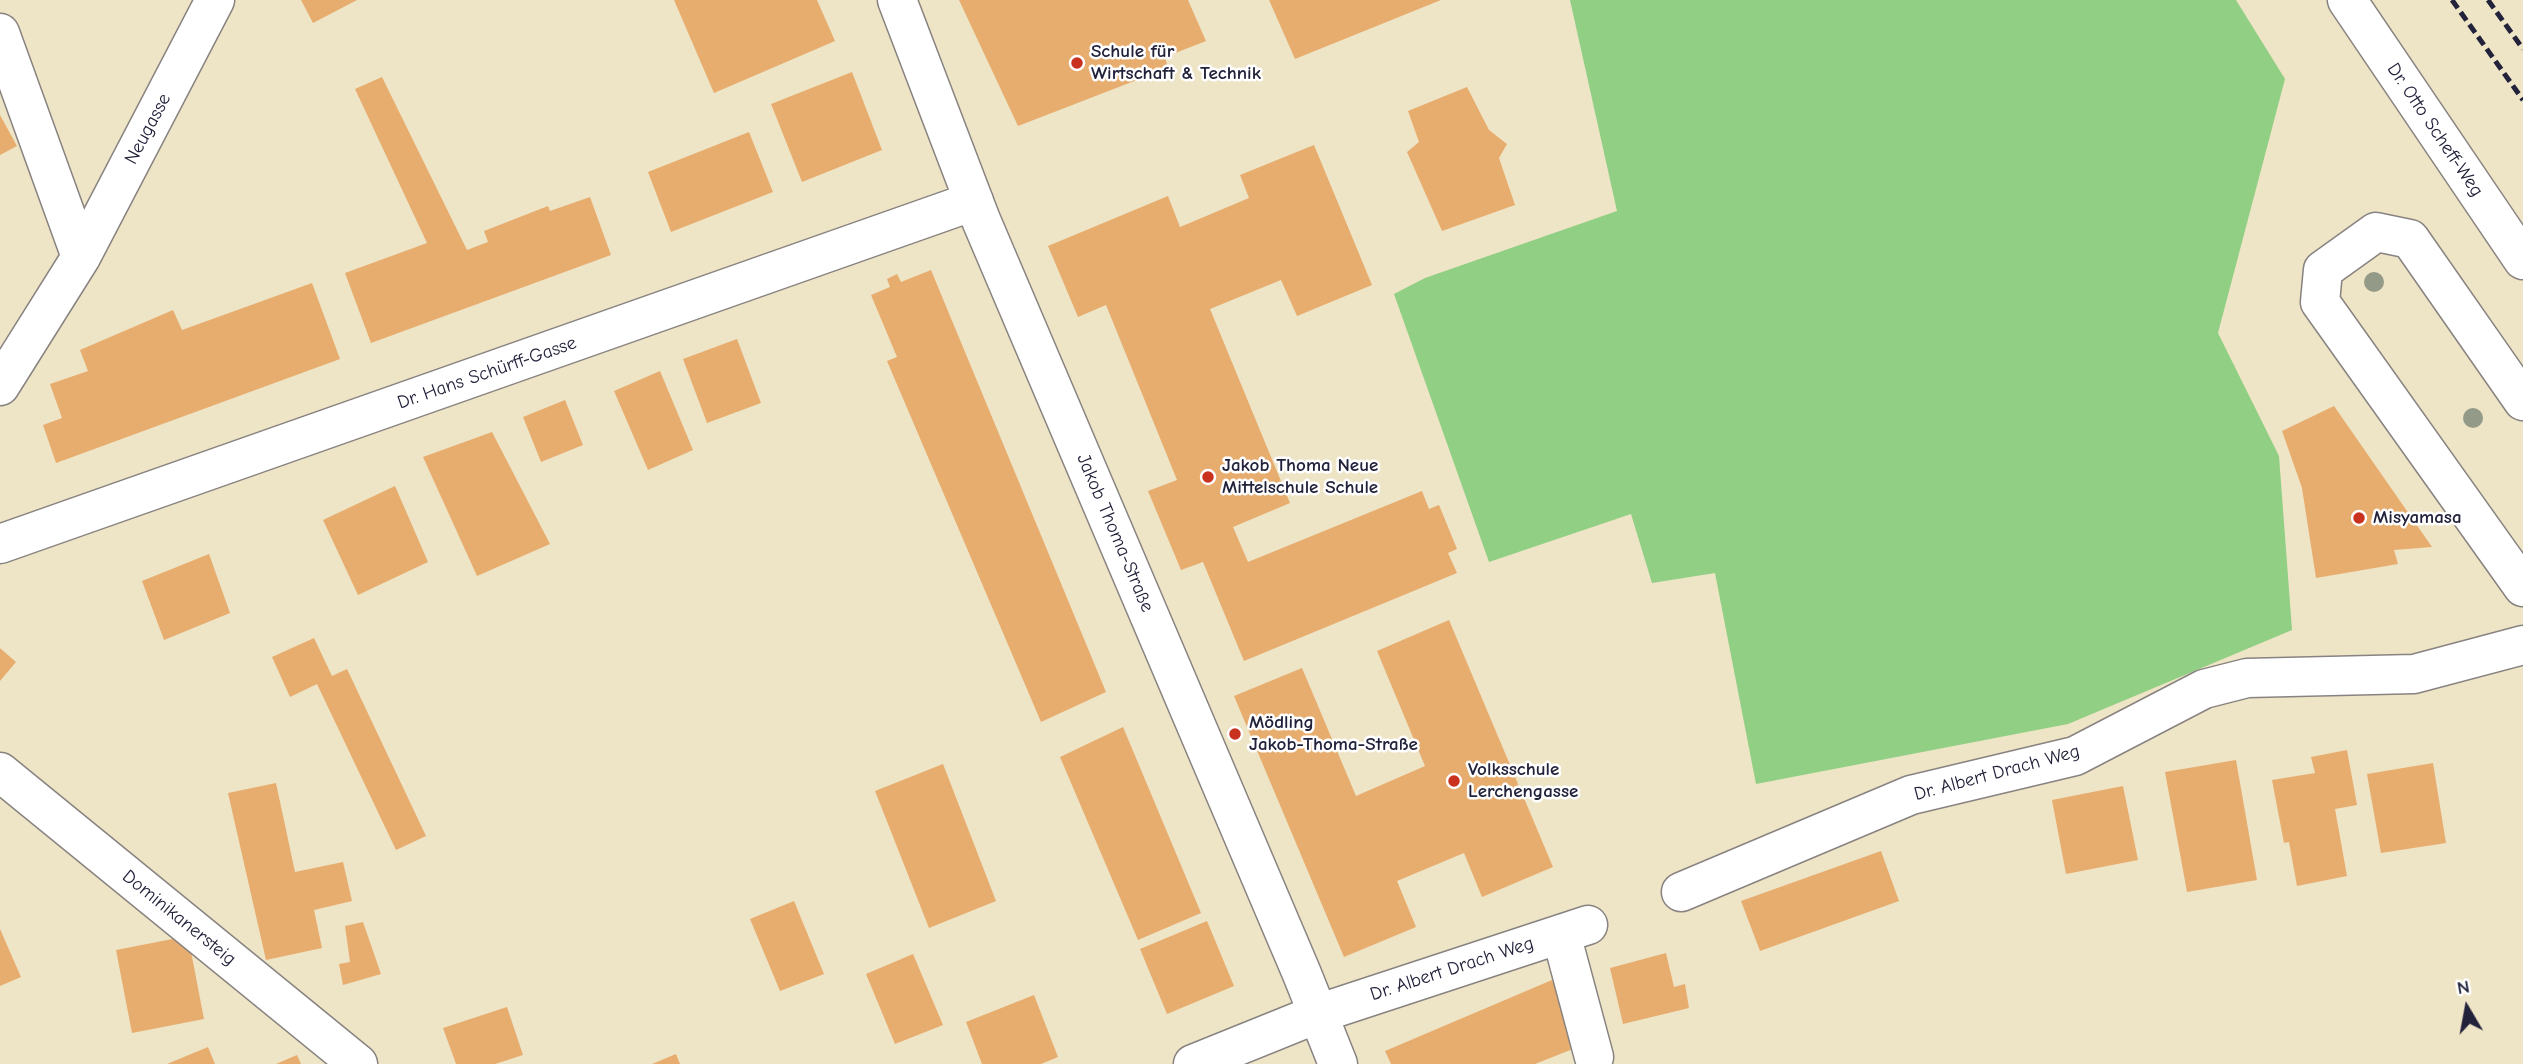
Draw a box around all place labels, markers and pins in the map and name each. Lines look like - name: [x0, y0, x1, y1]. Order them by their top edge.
- place label: Schule für Wirtschaft & Technik: [1091, 41, 1261, 85]
- marker: Schule für Wirtschaft & Technik: [1069, 55, 1085, 71]
- place label: Jakob Thoma Neue Mittelschule Schule: [1222, 455, 1378, 499]
- marker: Jakob Thoma Neue Mittelschule Schule: [1200, 469, 1216, 485]
- place label: Misyamasa: [2373, 507, 2462, 529]
- marker: Misyamasa: [2351, 510, 2367, 526]
- place label: Mödling Jakob-Thoma-Straße: [1249, 712, 1418, 756]
- marker: Mödling Jakob-Thoma-Straße: [1227, 726, 1243, 742]
- place label: Volksschule Lerchengasse: [1468, 759, 1578, 803]
- marker: Volksschule Lerchengasse: [1446, 773, 1462, 789]

